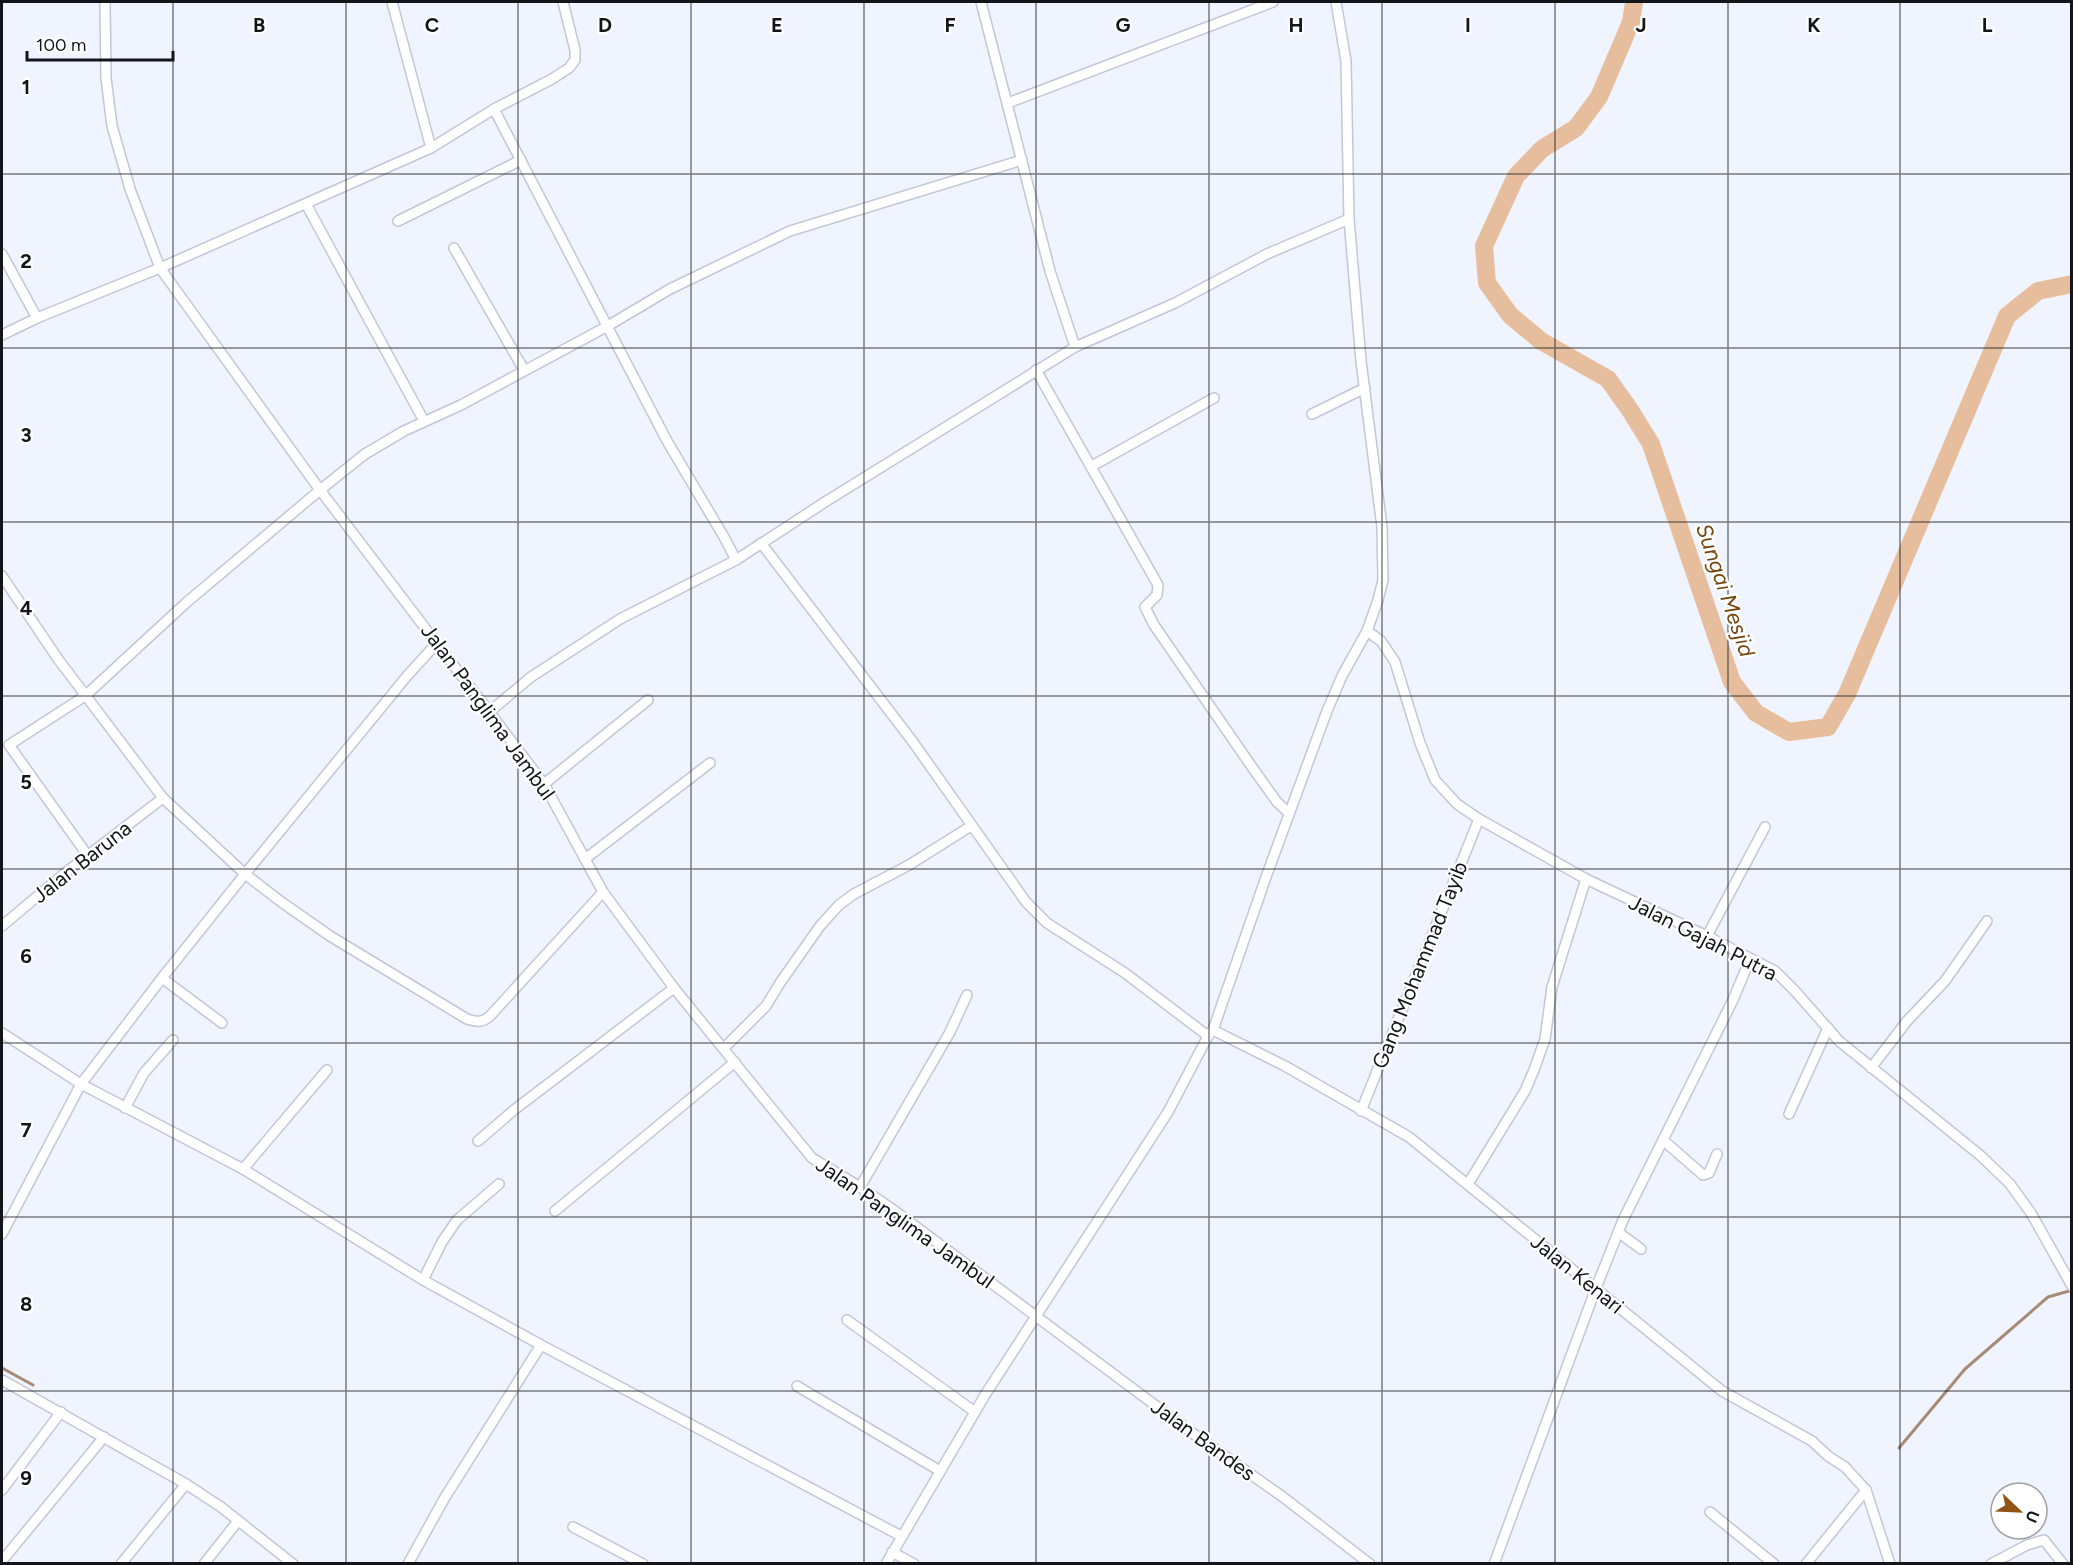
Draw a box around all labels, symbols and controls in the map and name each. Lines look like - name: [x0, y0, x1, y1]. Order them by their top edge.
- text: B: [253, 13, 265, 37]
- text: C: [425, 13, 439, 37]
- text: D: [598, 13, 612, 37]
- text: E: [771, 13, 783, 37]
- text: F: [944, 13, 956, 37]
- text: G: [1116, 13, 1131, 37]
- text: H: [1289, 13, 1304, 37]
- text: I: [1465, 13, 1471, 37]
- text: J: [1635, 13, 1647, 37]
- text: K: [1807, 13, 1821, 37]
- text: L: [1982, 13, 1993, 37]
- scale bar: [27, 24, 172, 62]
- text: 100 m: [36, 34, 86, 56]
- text: 1: [22, 75, 30, 99]
- text: 2: [20, 249, 32, 273]
- text: 3: [20, 423, 32, 447]
- water label: Sungai Mesjid: [1690, 520, 1761, 661]
- text: 4: [20, 596, 33, 620]
- street label: Jalan Panglima Jambul: [416, 619, 561, 805]
- text: 5: [20, 770, 32, 794]
- street label: Jalan Baruna: [27, 815, 136, 908]
- street label: Gang Mohammad Tayib: [1366, 858, 1473, 1072]
- street label: Jalan Gajah Putra: [1625, 889, 1782, 986]
- text: 6: [20, 944, 32, 968]
- text: 7: [20, 1118, 32, 1142]
- street label: Jalan Panglima Jambul: [811, 1152, 999, 1294]
- street label: Jalan Kenari: [1526, 1229, 1629, 1319]
- text: 8: [20, 1292, 32, 1316]
- street label: Jalan Bandes: [1146, 1393, 1260, 1486]
- text: 9: [20, 1466, 32, 1490]
- north arrow: [1989, 1481, 2049, 1541]
- text: U: [2021, 1508, 2043, 1526]

